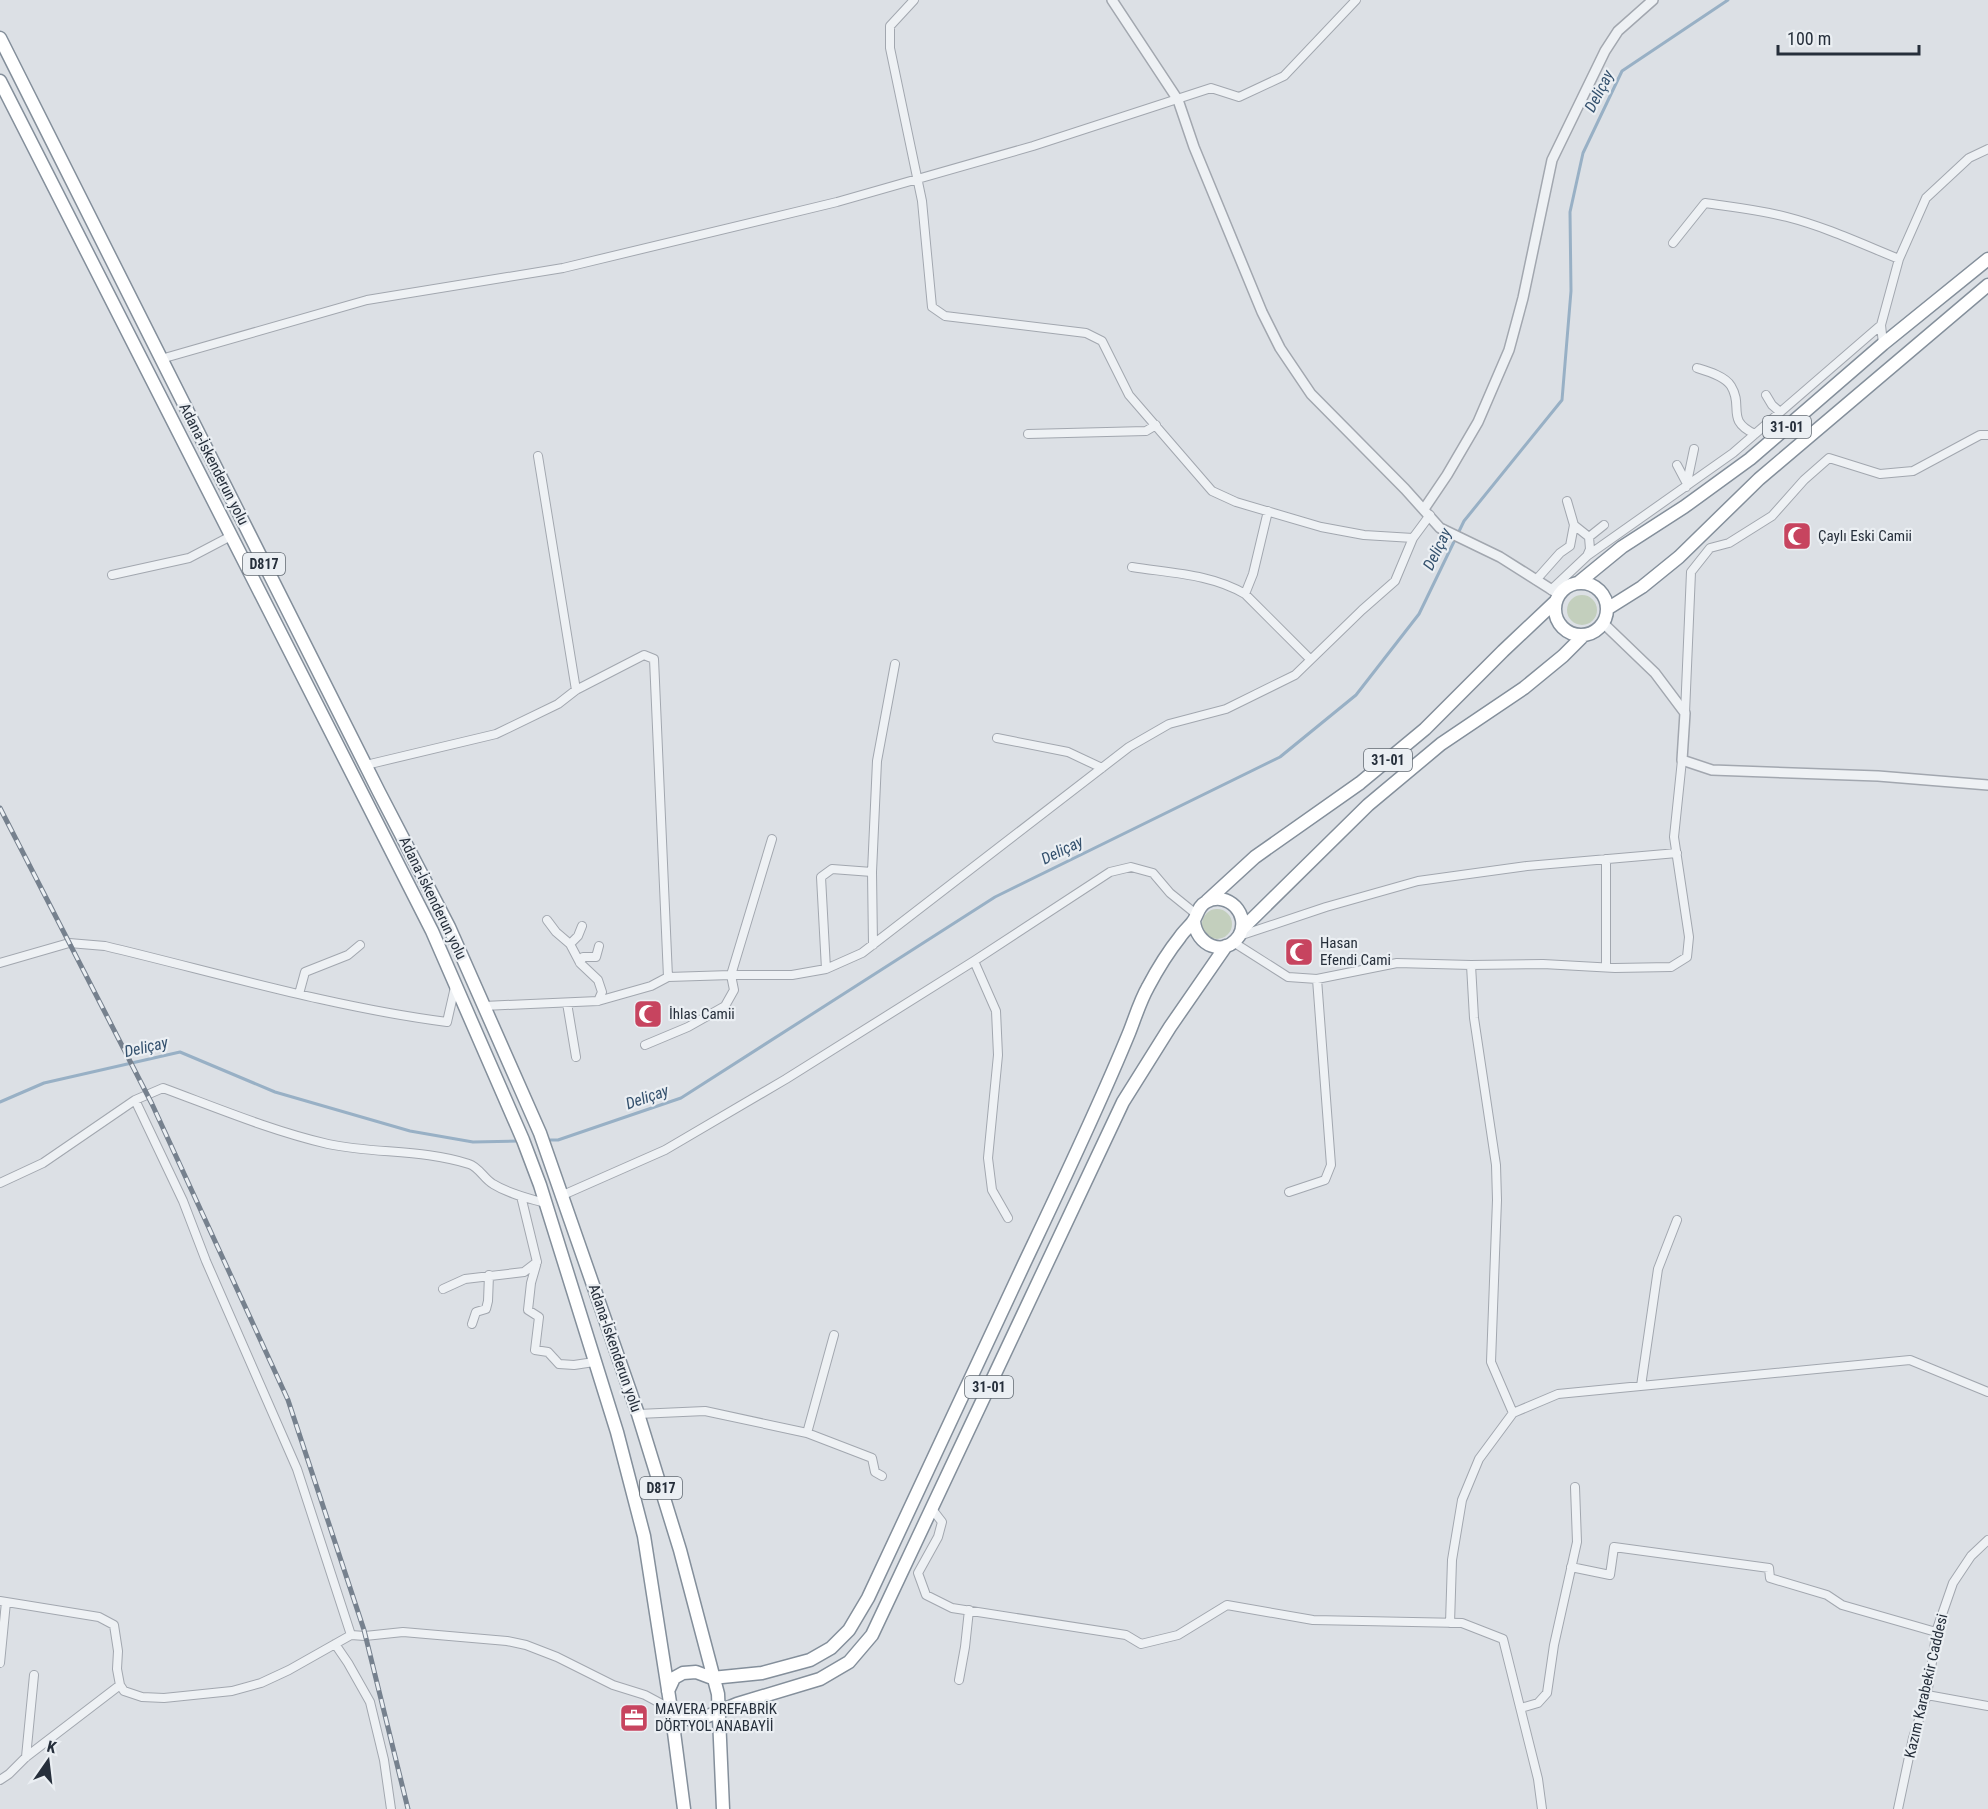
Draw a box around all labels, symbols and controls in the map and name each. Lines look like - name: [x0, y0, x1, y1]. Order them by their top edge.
- scale bar: [1778, 18, 1919, 56]
- text: 100 m: [1787, 28, 1831, 49]
- water label: Deliçay: [1580, 67, 1618, 115]
- street label: Adana-İskenderun yolu: [175, 400, 253, 528]
- road number: 31-01: [1763, 416, 1811, 438]
- mosque icon: Çaylı Eski Camii: [1781, 520, 1813, 552]
- water label: Deliçay: [1419, 524, 1455, 573]
- place label: Çaylı Eski Camii: [1818, 527, 1912, 545]
- road number: D817: [243, 553, 285, 575]
- road number: 31-01: [1364, 749, 1412, 771]
- water label: Deliçay: [1038, 832, 1087, 868]
- street label: Adana-İskenderun yolu: [395, 834, 471, 962]
- place label: Hasan Efendi Cami: [1320, 934, 1391, 969]
- mosque icon: Hasan Efendi Cami: [1283, 936, 1315, 968]
- mosque icon: İhlas Camii: [632, 998, 664, 1030]
- place label: İhlas Camii: [669, 1005, 735, 1023]
- water label: Deliçay: [122, 1033, 170, 1061]
- water label: Deliçay: [623, 1081, 672, 1113]
- street label: Adana-İskenderun yolu: [585, 1282, 645, 1414]
- road number: 31-01: [965, 1376, 1013, 1398]
- road number: D817: [640, 1477, 682, 1499]
- street label: Kazım Karabekir Caddesi: [1901, 1612, 1951, 1760]
- place label: MAVERA PREFABRİK DÖRTYOL ANABAYİİ: [655, 1700, 778, 1735]
- office icon: MAVERA PREFABRİK DÖRTYOL ANABAYİİ: [618, 1702, 650, 1734]
- north arrow: [18, 1731, 78, 1791]
- text: K: [45, 1737, 58, 1757]

